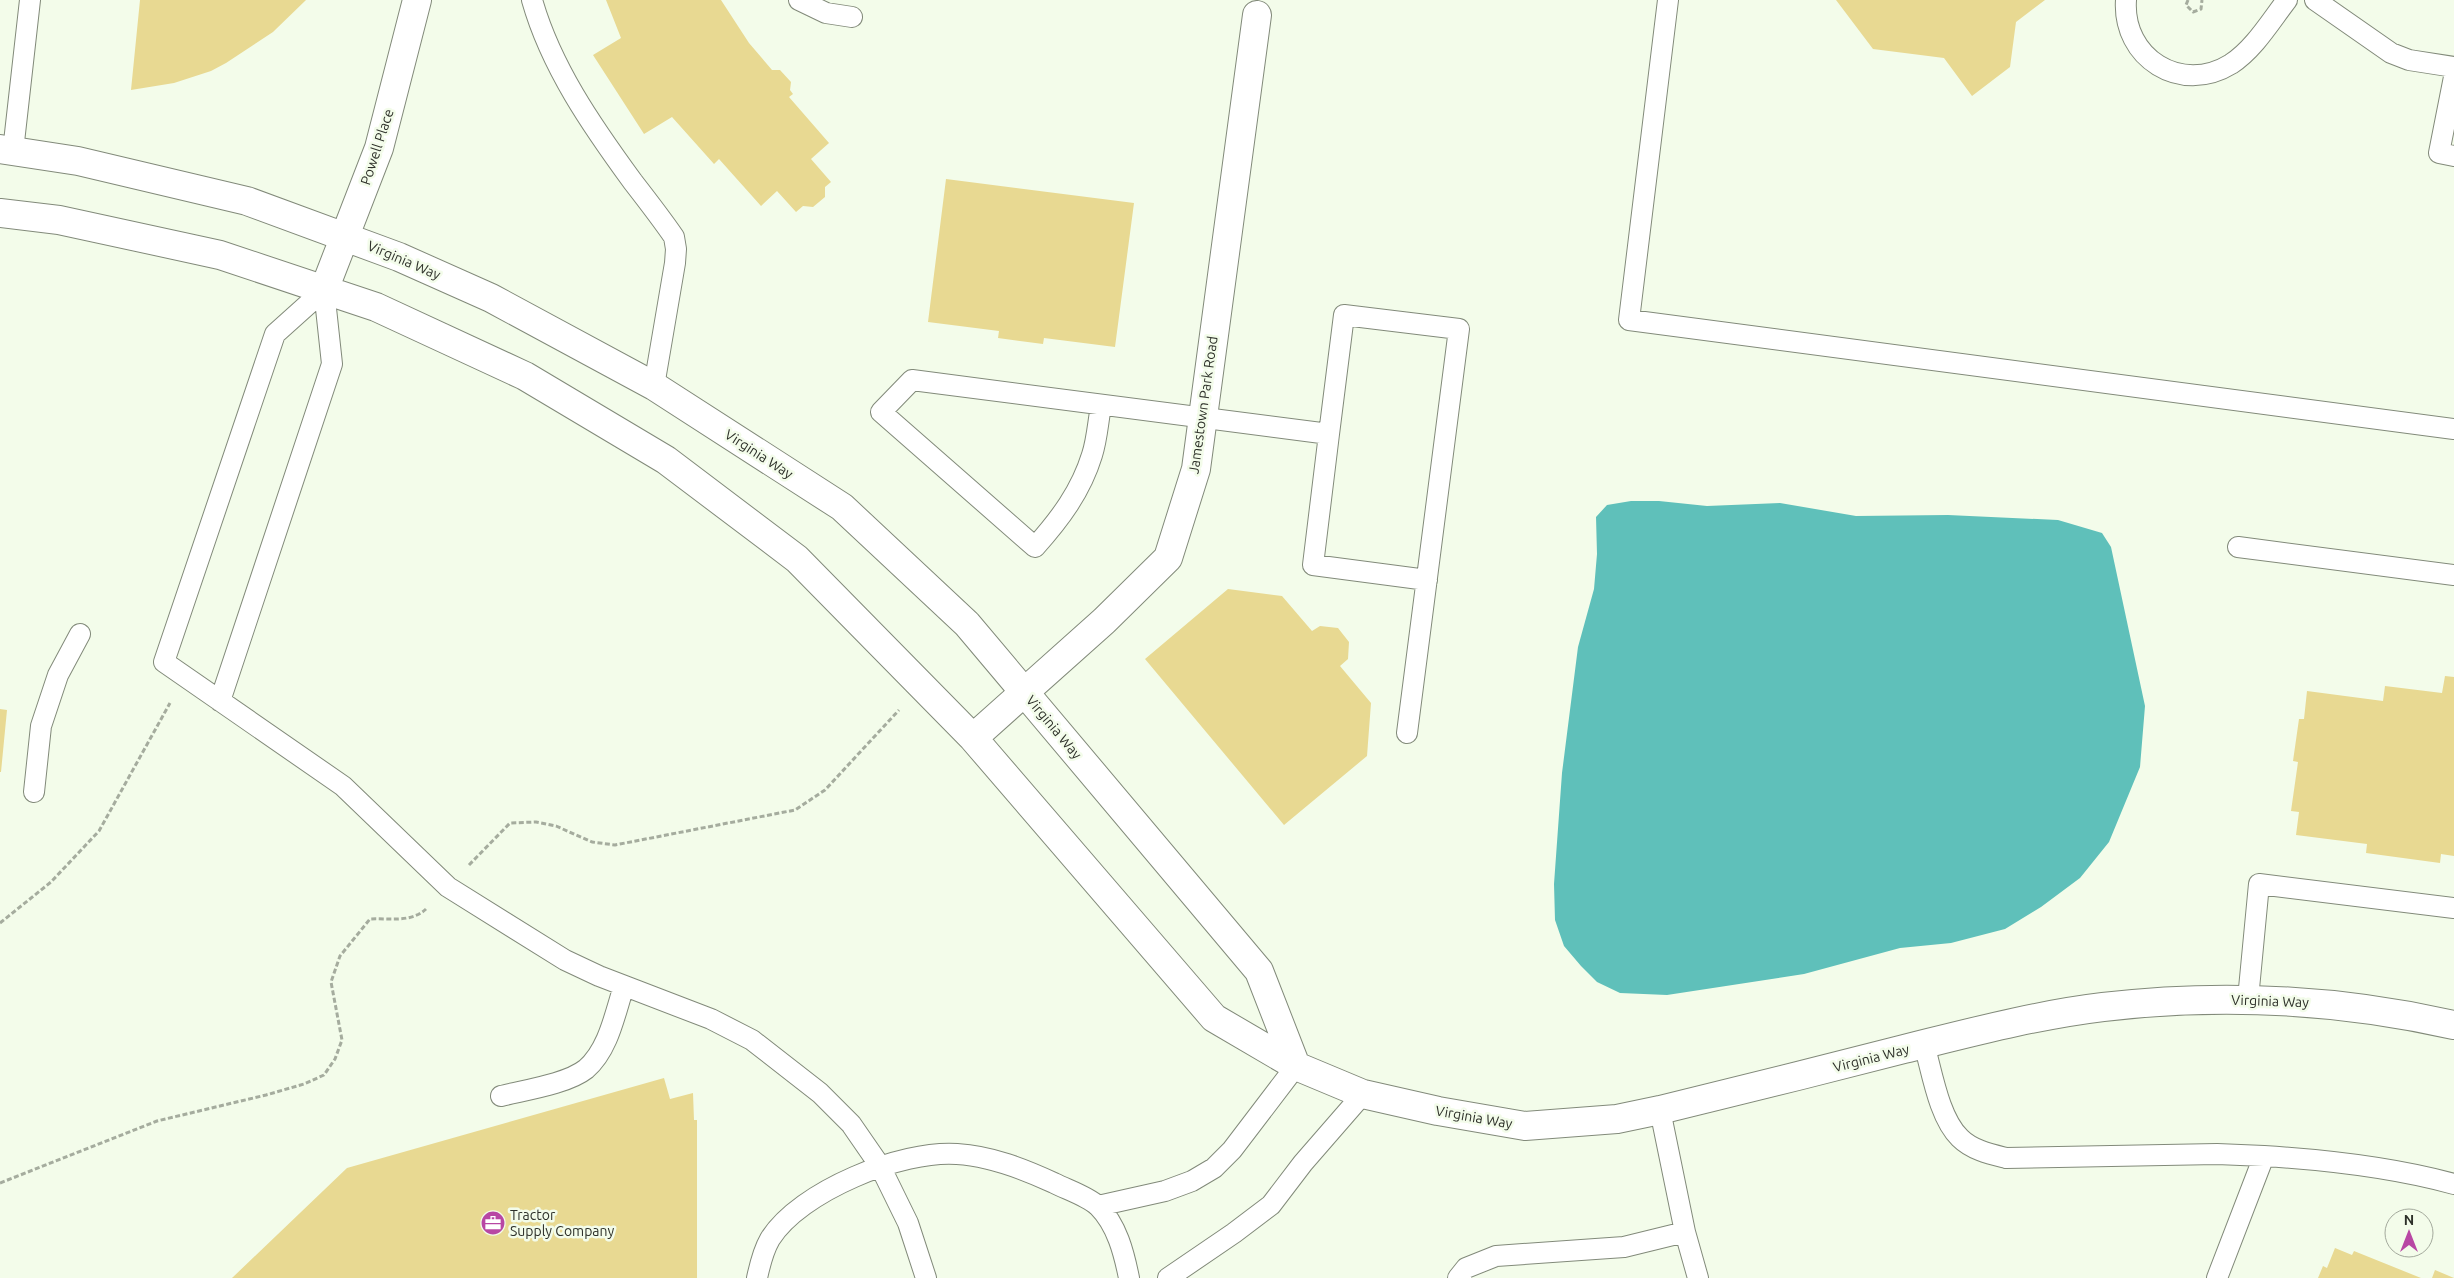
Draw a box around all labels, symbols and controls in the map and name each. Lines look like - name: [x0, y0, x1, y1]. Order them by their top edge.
- street label: Powell Place: [357, 107, 397, 187]
- street label: Virginia Way: [365, 237, 443, 283]
- street label: Jamestown Park Road: [1185, 335, 1221, 475]
- street label: Virginia Way: [722, 426, 796, 482]
- street label: Virginia Way: [1023, 692, 1085, 762]
- street label: Virginia Way: [2231, 992, 2309, 1010]
- street label: Virginia Way: [1831, 1041, 1911, 1075]
- street label: Virginia Way: [1434, 1102, 1514, 1132]
- place label: Tractor Supply Company: [510, 1207, 614, 1239]
- north arrow: [2384, 1208, 2434, 1258]
- office icon: Tractor Supply Company: [480, 1210, 506, 1236]
- text: N: [2404, 1212, 2414, 1228]

